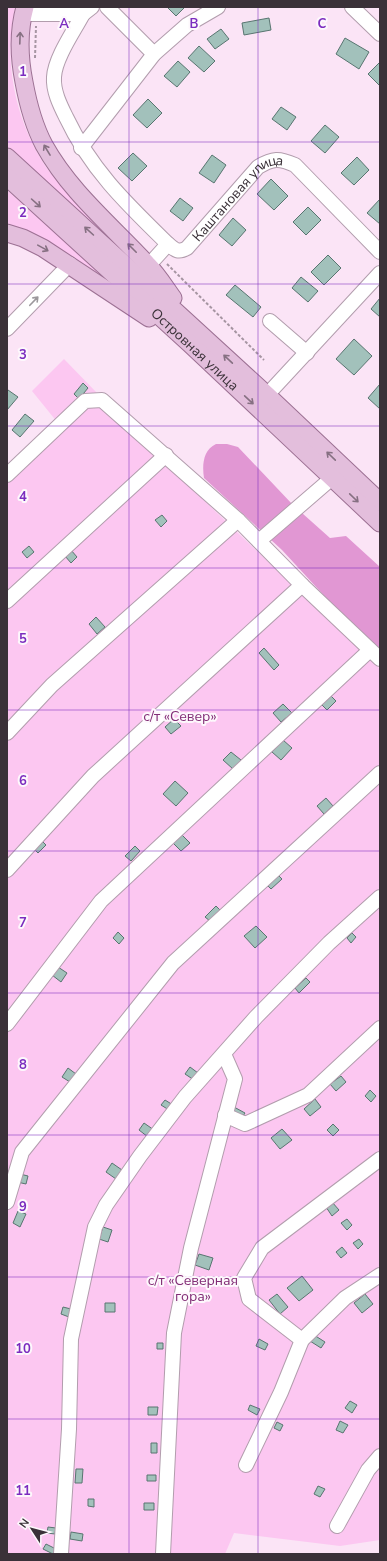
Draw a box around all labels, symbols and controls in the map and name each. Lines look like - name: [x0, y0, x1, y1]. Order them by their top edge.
- text: A: [59, 15, 69, 33]
- text: B: [190, 15, 199, 33]
- text: C: [318, 15, 327, 33]
- one-way arrow: [16, 32, 24, 45]
- text: 1: [19, 63, 27, 81]
- one-way arrow: [43, 144, 51, 156]
- street label: Каштановая улица: [188, 151, 284, 246]
- one-way arrow: [31, 199, 41, 208]
- text: 2: [19, 204, 27, 222]
- one-way arrow: [84, 227, 94, 236]
- one-way arrow: [127, 243, 137, 253]
- one-way arrow: [37, 245, 49, 253]
- one-way arrow: [29, 296, 39, 306]
- street label: Островная улица: [147, 304, 243, 395]
- text: 3: [19, 346, 27, 364]
- one-way arrow: [223, 354, 233, 364]
- one-way arrow: [244, 395, 254, 404]
- one-way arrow: [327, 452, 337, 461]
- text: 4: [19, 488, 27, 506]
- one-way arrow: [349, 494, 359, 503]
- text: 5: [19, 630, 27, 648]
- park label: с/т «Север»: [143, 707, 217, 726]
- text: 6: [19, 772, 27, 790]
- text: 7: [19, 914, 27, 932]
- text: 8: [19, 1056, 27, 1074]
- text: 9: [19, 1198, 27, 1216]
- park label: с/т «Северная гора»: [148, 1271, 238, 1306]
- text: 10: [15, 1340, 31, 1358]
- text: 11: [15, 1482, 31, 1500]
- north arrow: [12, 1509, 52, 1549]
- text: N: [16, 1516, 33, 1531]

